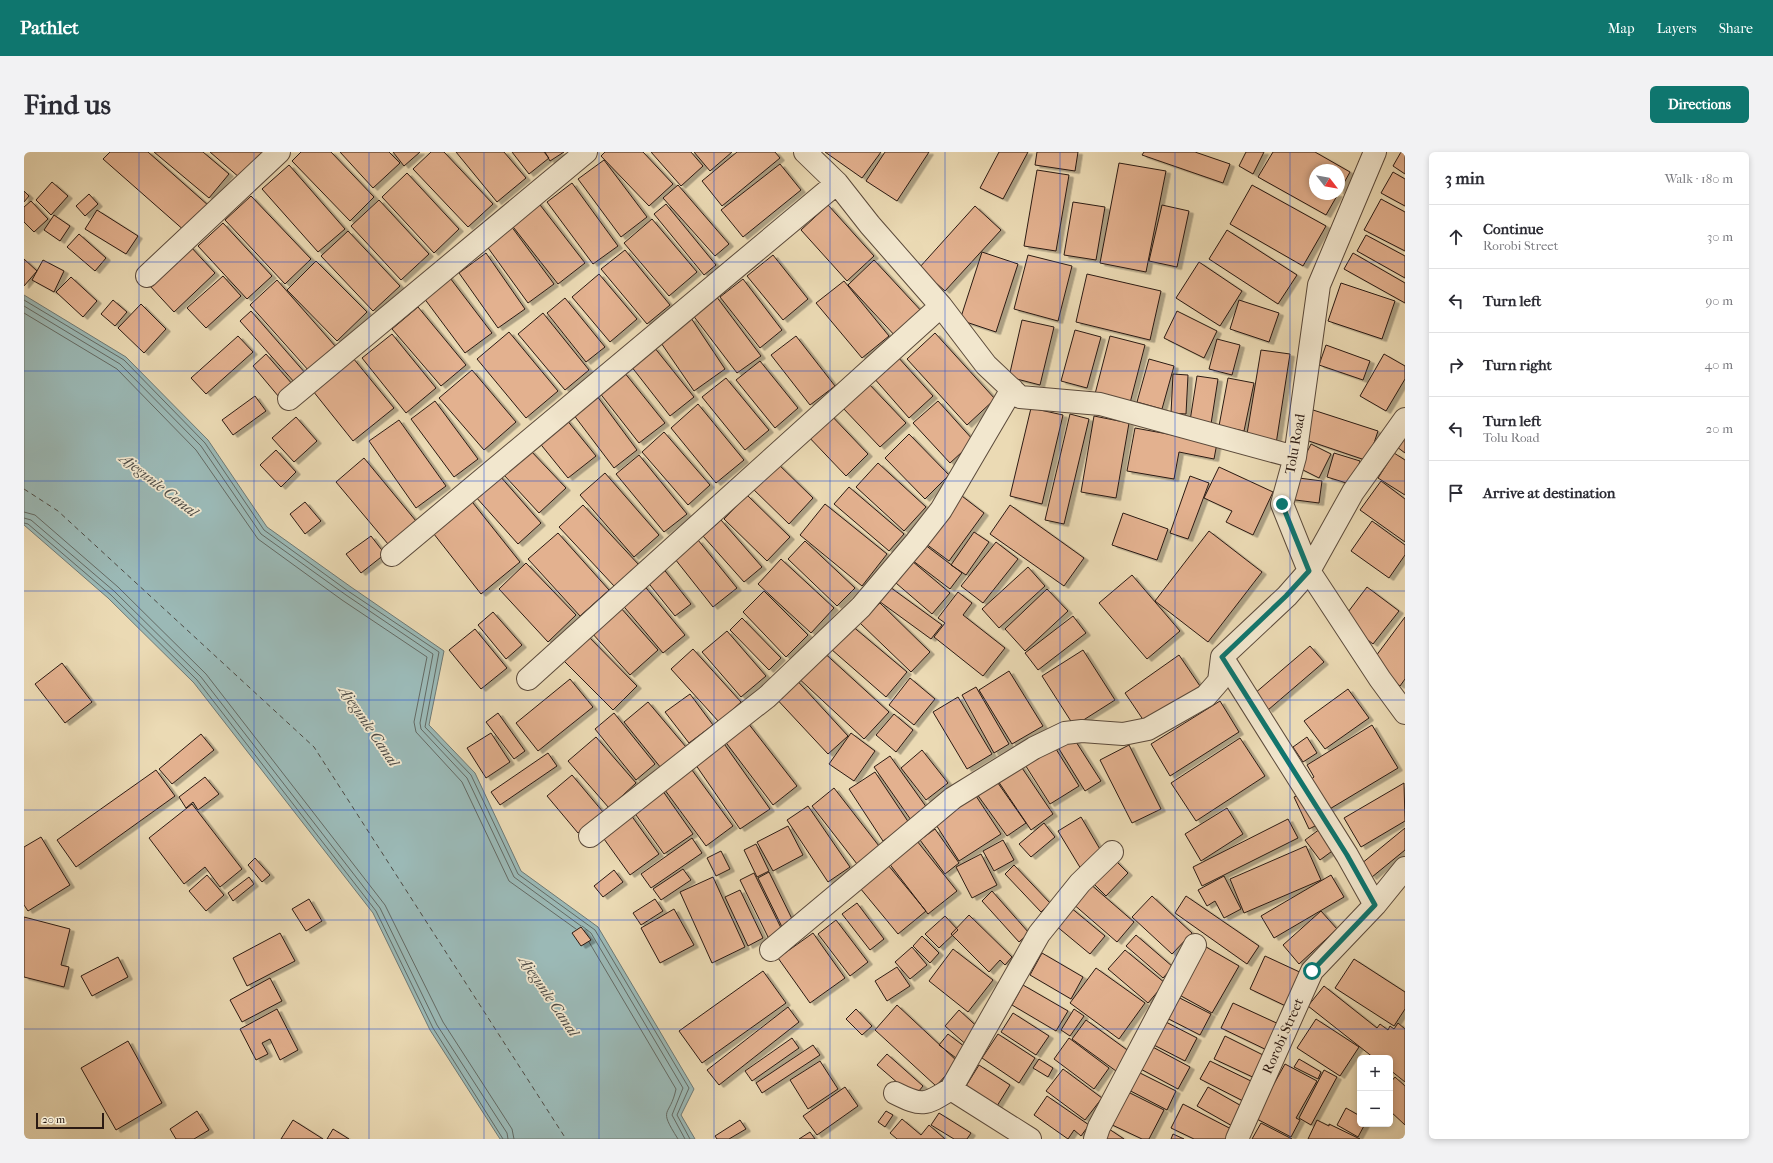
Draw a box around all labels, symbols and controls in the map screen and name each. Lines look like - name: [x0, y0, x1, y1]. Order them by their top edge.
- text: Pathlet: [20, 17, 79, 39]
- text: Map: [1608, 20, 1635, 37]
- text: Layers: [1657, 20, 1697, 37]
- text: Share: [1719, 20, 1753, 37]
- button: Directions: [1650, 86, 1749, 123]
- text: Find us: [24, 88, 111, 121]
- north arrow: [1309, 164, 1345, 200]
- text: 3 min: [1445, 168, 1485, 188]
- text: Walk · 180 m: [1665, 171, 1733, 186]
- text: Continue: [1483, 220, 1543, 238]
- icon: ahead: [1445, 226, 1467, 248]
- text: 30 m: [1707, 229, 1733, 244]
- text: Rorobi Street: [1483, 238, 1558, 253]
- icon: left: [1445, 290, 1467, 312]
- text: Turn left: [1483, 292, 1541, 310]
- text: 90 m: [1705, 293, 1733, 308]
- icon: right: [1445, 354, 1467, 376]
- text: Turn right: [1483, 356, 1552, 374]
- text: 40 m: [1705, 357, 1733, 372]
- street label: Tolu Road: [1281, 412, 1309, 476]
- text: Turn left: [1483, 412, 1541, 430]
- icon: left: [1445, 418, 1467, 440]
- text: 20 m: [1706, 421, 1733, 436]
- text: Tolu Road: [1483, 430, 1540, 445]
- water label: Ajegunle Canal: [115, 448, 203, 522]
- icon: arrive: [1445, 482, 1467, 504]
- text: Arrive at destination: [1483, 484, 1615, 502]
- route end: [1273, 495, 1291, 513]
- water label: Ajegunle Canal: [334, 681, 404, 772]
- water label: Ajegunle Canal: [514, 951, 584, 1042]
- route start: [1303, 962, 1321, 980]
- street label: Rorobi Street: [1259, 995, 1307, 1077]
- map controls: [1357, 1055, 1393, 1127]
- button: +: [1357, 1055, 1393, 1091]
- button: −: [1357, 1091, 1393, 1127]
- scale bar: [36, 1111, 104, 1130]
- text: 20 m: [42, 1113, 65, 1126]

